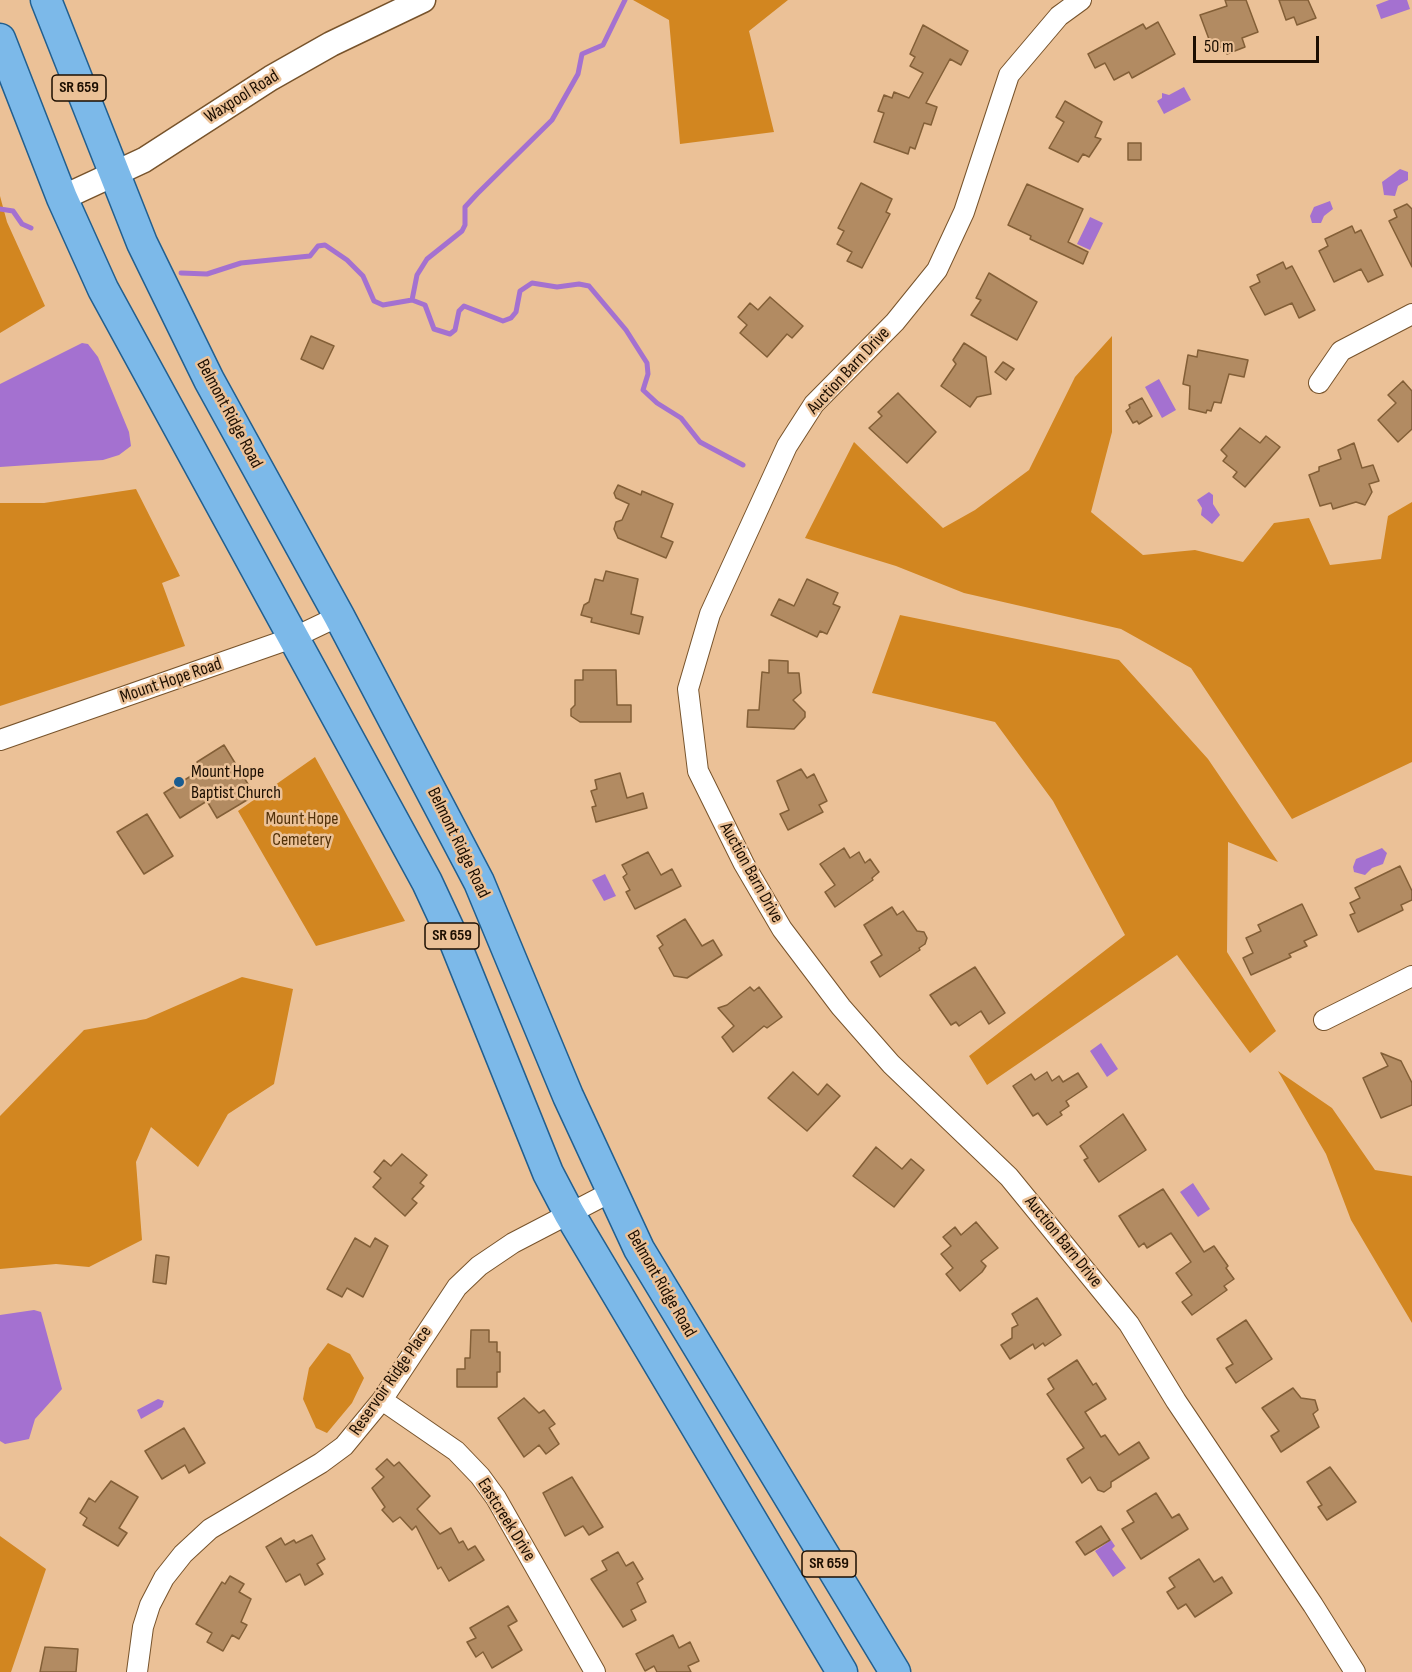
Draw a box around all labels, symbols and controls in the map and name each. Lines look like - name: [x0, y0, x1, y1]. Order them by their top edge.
- scale bar: [1196, 24, 1322, 62]
- text: 50 m: [1204, 36, 1234, 57]
- street label: Waxpool Road: [201, 66, 283, 128]
- road number: SR 659: [52, 75, 106, 101]
- street label: Auction Barn Drive: [803, 323, 895, 419]
- street label: Belmont Ridge Road: [191, 356, 267, 472]
- street label: Mount Hope Road: [117, 654, 225, 708]
- place label: Mount Hope Baptist Church: [191, 761, 281, 804]
- marker: Mount Hope Baptist Church: [172, 775, 186, 789]
- street label: Belmont Ridge Road: [422, 784, 494, 902]
- park label: Mount Hope Cemetery: [265, 808, 339, 850]
- street label: Auction Barn Drive: [715, 819, 787, 927]
- road number: SR 659: [425, 923, 479, 949]
- street label: Auction Barn Drive: [1020, 1192, 1106, 1292]
- street label: Belmont Ridge Road: [622, 1227, 700, 1341]
- street label: Reservoir Ridge Place: [345, 1322, 437, 1440]
- street label: Eastcreek Drive: [472, 1475, 540, 1565]
- road number: SR 659: [802, 1551, 856, 1577]

